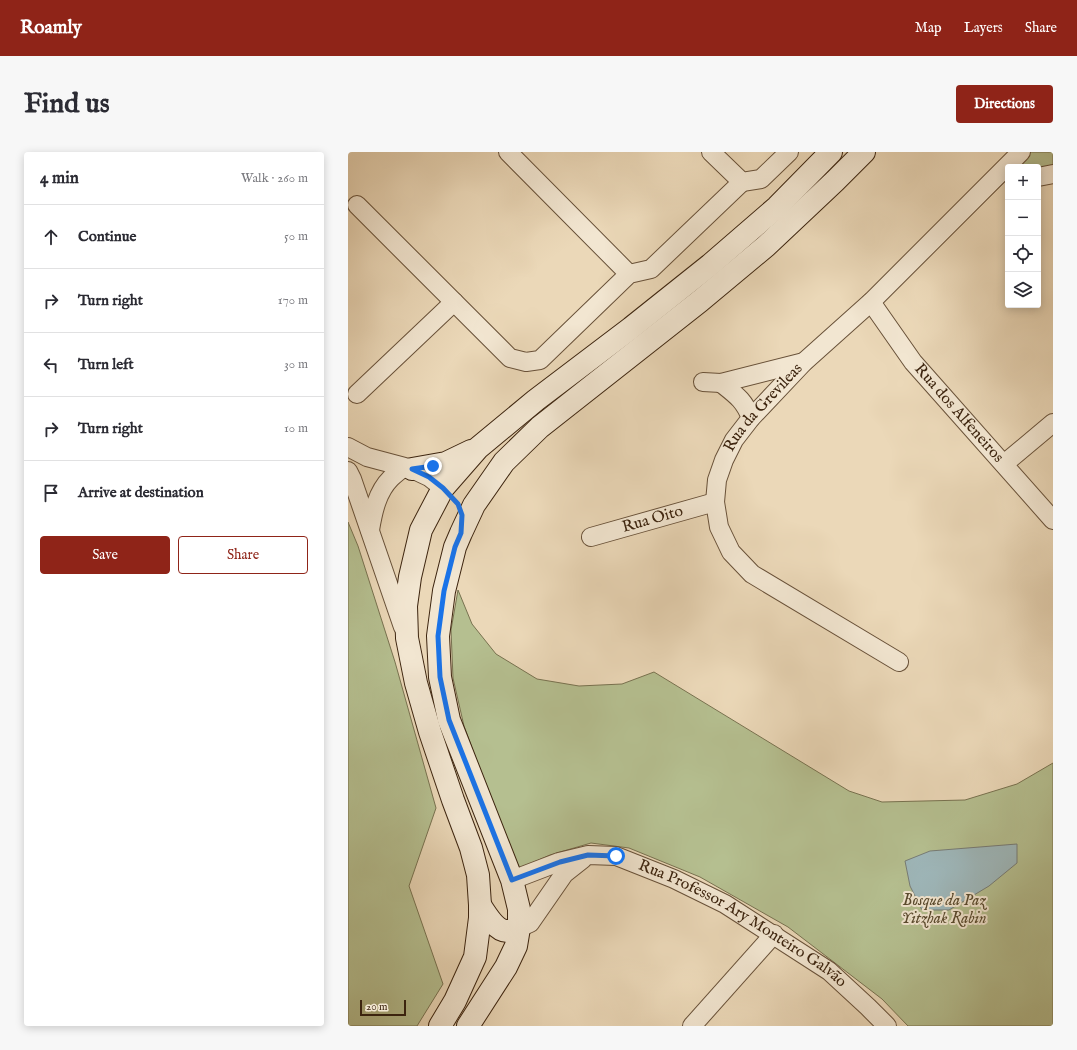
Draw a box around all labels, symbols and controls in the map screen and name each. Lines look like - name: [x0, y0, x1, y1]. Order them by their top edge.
- text: Roamly: [20, 16, 82, 40]
- text: Map: [915, 19, 942, 37]
- text: Layers: [964, 19, 1003, 37]
- text: Share: [1025, 19, 1057, 37]
- button: Directions: [956, 85, 1053, 123]
- text: Find us: [24, 87, 110, 122]
- map controls: [1005, 164, 1041, 308]
- button: +: [1005, 164, 1041, 200]
- text: 4 min: [40, 168, 79, 189]
- text: Walk · 260 m: [241, 170, 308, 187]
- button: −: [1005, 200, 1041, 236]
- icon: ahead: [40, 226, 62, 248]
- text: Continue: [78, 227, 136, 246]
- text: 50 m: [284, 228, 308, 245]
- button: locate: [1005, 236, 1041, 272]
- button: layers: [1005, 272, 1041, 308]
- icon: right: [40, 290, 62, 312]
- text: Turn right: [78, 291, 143, 310]
- text: 170 m: [278, 292, 308, 309]
- icon: left: [40, 354, 62, 376]
- text: Turn left: [78, 355, 134, 374]
- text: 30 m: [284, 356, 308, 373]
- street label: Rua da Grevileas: [720, 359, 808, 455]
- street label: Rua dos Alfeneiros: [909, 360, 1008, 467]
- icon: right: [40, 418, 62, 440]
- text: Turn right: [78, 419, 143, 438]
- text: 10 m: [284, 420, 308, 437]
- route end: [424, 457, 442, 475]
- icon: arrive: [40, 482, 62, 504]
- text: Arrive at destination: [78, 483, 204, 502]
- street label: Rua Oito: [620, 501, 686, 538]
- button: Save: [40, 536, 170, 574]
- button: Share: [178, 536, 308, 574]
- route start: [607, 847, 625, 865]
- street label: Rua Professor Ary Monteiro Galvão: [635, 856, 851, 992]
- park label: Bosque da Paz Yitzhak Rabin: [901, 891, 987, 929]
- scale bar: [360, 998, 406, 1017]
- text: 20 m: [366, 1000, 387, 1014]

